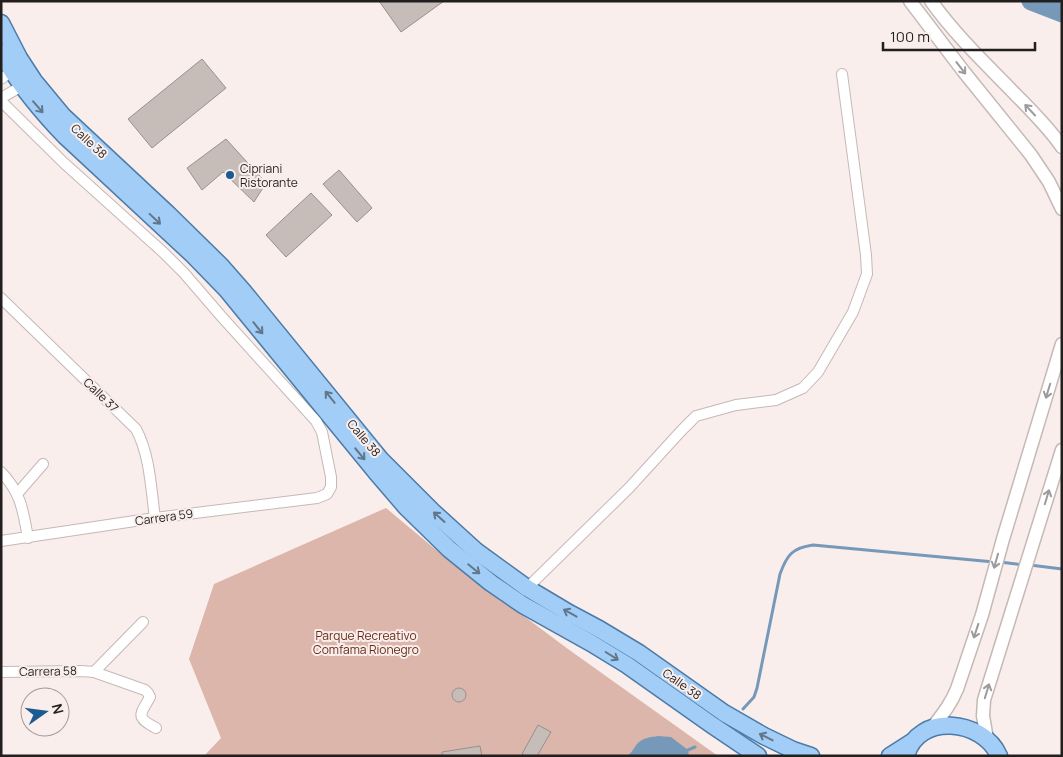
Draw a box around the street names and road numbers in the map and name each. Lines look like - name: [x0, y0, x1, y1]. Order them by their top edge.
- street label: Calle 38: [67, 120, 111, 162]
- street label: Calle 37: [80, 374, 122, 416]
- street label: Calle 38: [343, 416, 385, 460]
- street label: Carrera 59: [134, 505, 194, 529]
- street label: Carrera 58: [19, 662, 77, 680]
- street label: Calle 38: [659, 664, 705, 704]

